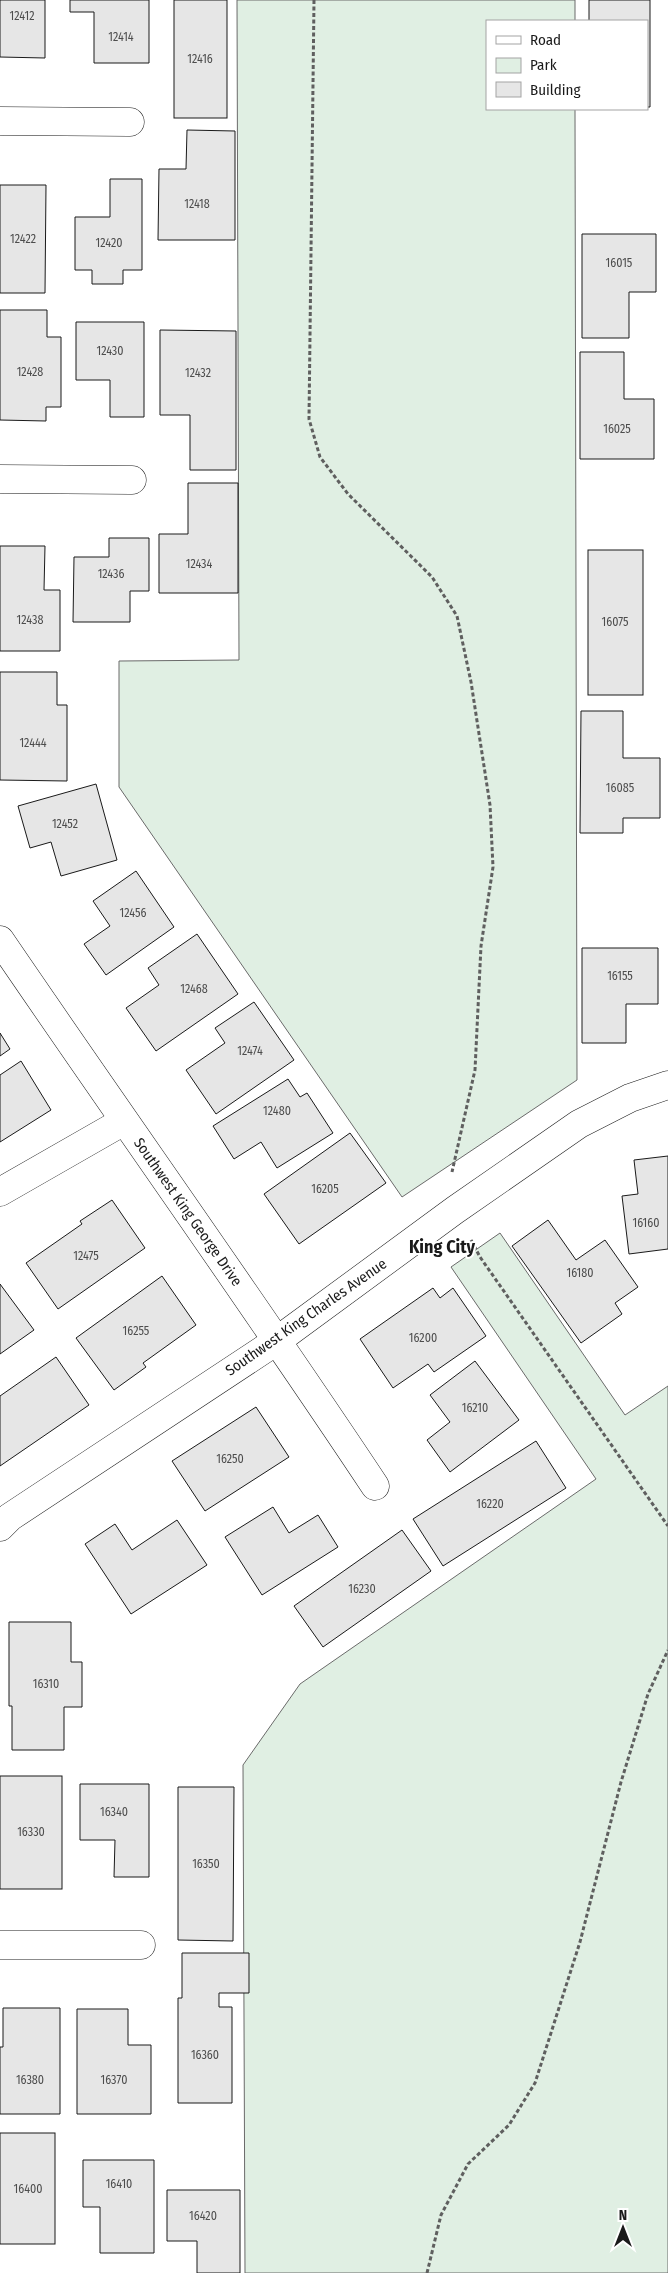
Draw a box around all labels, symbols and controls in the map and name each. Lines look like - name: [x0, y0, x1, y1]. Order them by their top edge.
- house number: 12412: [10, 9, 34, 23]
- legend: [486, 20, 648, 110]
- house number: 12414: [108, 30, 134, 44]
- text: Road: [530, 31, 561, 49]
- house number: 12416: [187, 52, 213, 66]
- text: Park: [530, 56, 557, 74]
- text: Building: [530, 81, 581, 99]
- house number: 12418: [184, 197, 210, 211]
- house number: 12422: [10, 232, 36, 246]
- house number: 12420: [96, 236, 122, 250]
- house number: 16015: [606, 256, 633, 270]
- house number: 12430: [96, 344, 124, 358]
- house number: 12428: [17, 365, 43, 379]
- house number: 12432: [185, 366, 211, 380]
- house number: 16025: [603, 422, 631, 436]
- house number: 12434: [186, 557, 212, 571]
- house number: 12436: [98, 567, 124, 581]
- house number: 12438: [17, 613, 43, 627]
- house number: 16075: [602, 615, 629, 629]
- house number: 12444: [19, 736, 47, 750]
- house number: 16085: [606, 781, 635, 795]
- house number: 12452: [52, 817, 78, 831]
- house number: 12456: [120, 906, 146, 920]
- house number: 16155: [607, 969, 633, 983]
- house number: 12468: [180, 982, 208, 996]
- house number: 12474: [237, 1044, 263, 1058]
- house number: 12480: [263, 1104, 291, 1118]
- street label: Southwest King George Drive: [130, 1134, 246, 1290]
- house number: 16205: [311, 1182, 339, 1196]
- house number: 16160: [633, 1216, 659, 1230]
- district label: King City: [409, 1236, 476, 1258]
- house number: 12475: [73, 1249, 99, 1263]
- street label: Southwest King Charles Avenue: [222, 1254, 390, 1380]
- house number: 16180: [566, 1266, 594, 1280]
- house number: 16255: [123, 1324, 150, 1338]
- house number: 16200: [409, 1331, 437, 1345]
- house number: 16210: [462, 1401, 488, 1415]
- house number: 16250: [216, 1452, 244, 1466]
- house number: 16220: [476, 1497, 504, 1511]
- house number: 16230: [348, 1582, 376, 1596]
- house number: 16310: [33, 1677, 59, 1691]
- house number: 16340: [100, 1805, 128, 1819]
- house number: 16330: [17, 1825, 45, 1839]
- house number: 16350: [192, 1857, 220, 1871]
- house number: 16360: [191, 2048, 219, 2062]
- house number: 16380: [16, 2073, 44, 2087]
- house number: 16370: [101, 2073, 127, 2087]
- house number: 16410: [106, 2177, 132, 2191]
- house number: 16400: [14, 2182, 42, 2196]
- north arrow: [598, 2203, 648, 2253]
- text: N: [619, 2207, 627, 2224]
- house number: 16420: [189, 2209, 217, 2223]

